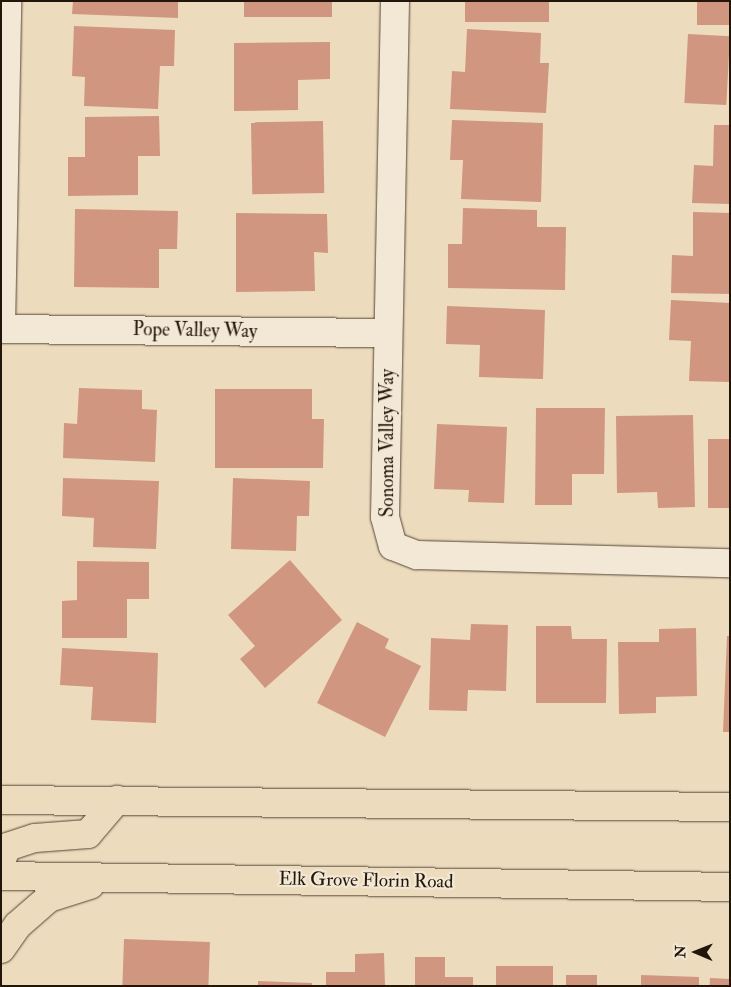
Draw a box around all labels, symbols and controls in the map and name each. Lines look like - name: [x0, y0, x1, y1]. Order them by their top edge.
- street label: Pope Valley Way: [133, 319, 257, 343]
- street label: Sonoma Valley Way: [377, 369, 399, 517]
- street label: Elk Grove Florin Road: [278, 868, 454, 894]
- north arrow: [671, 927, 721, 977]
- text: N: [672, 945, 689, 958]

